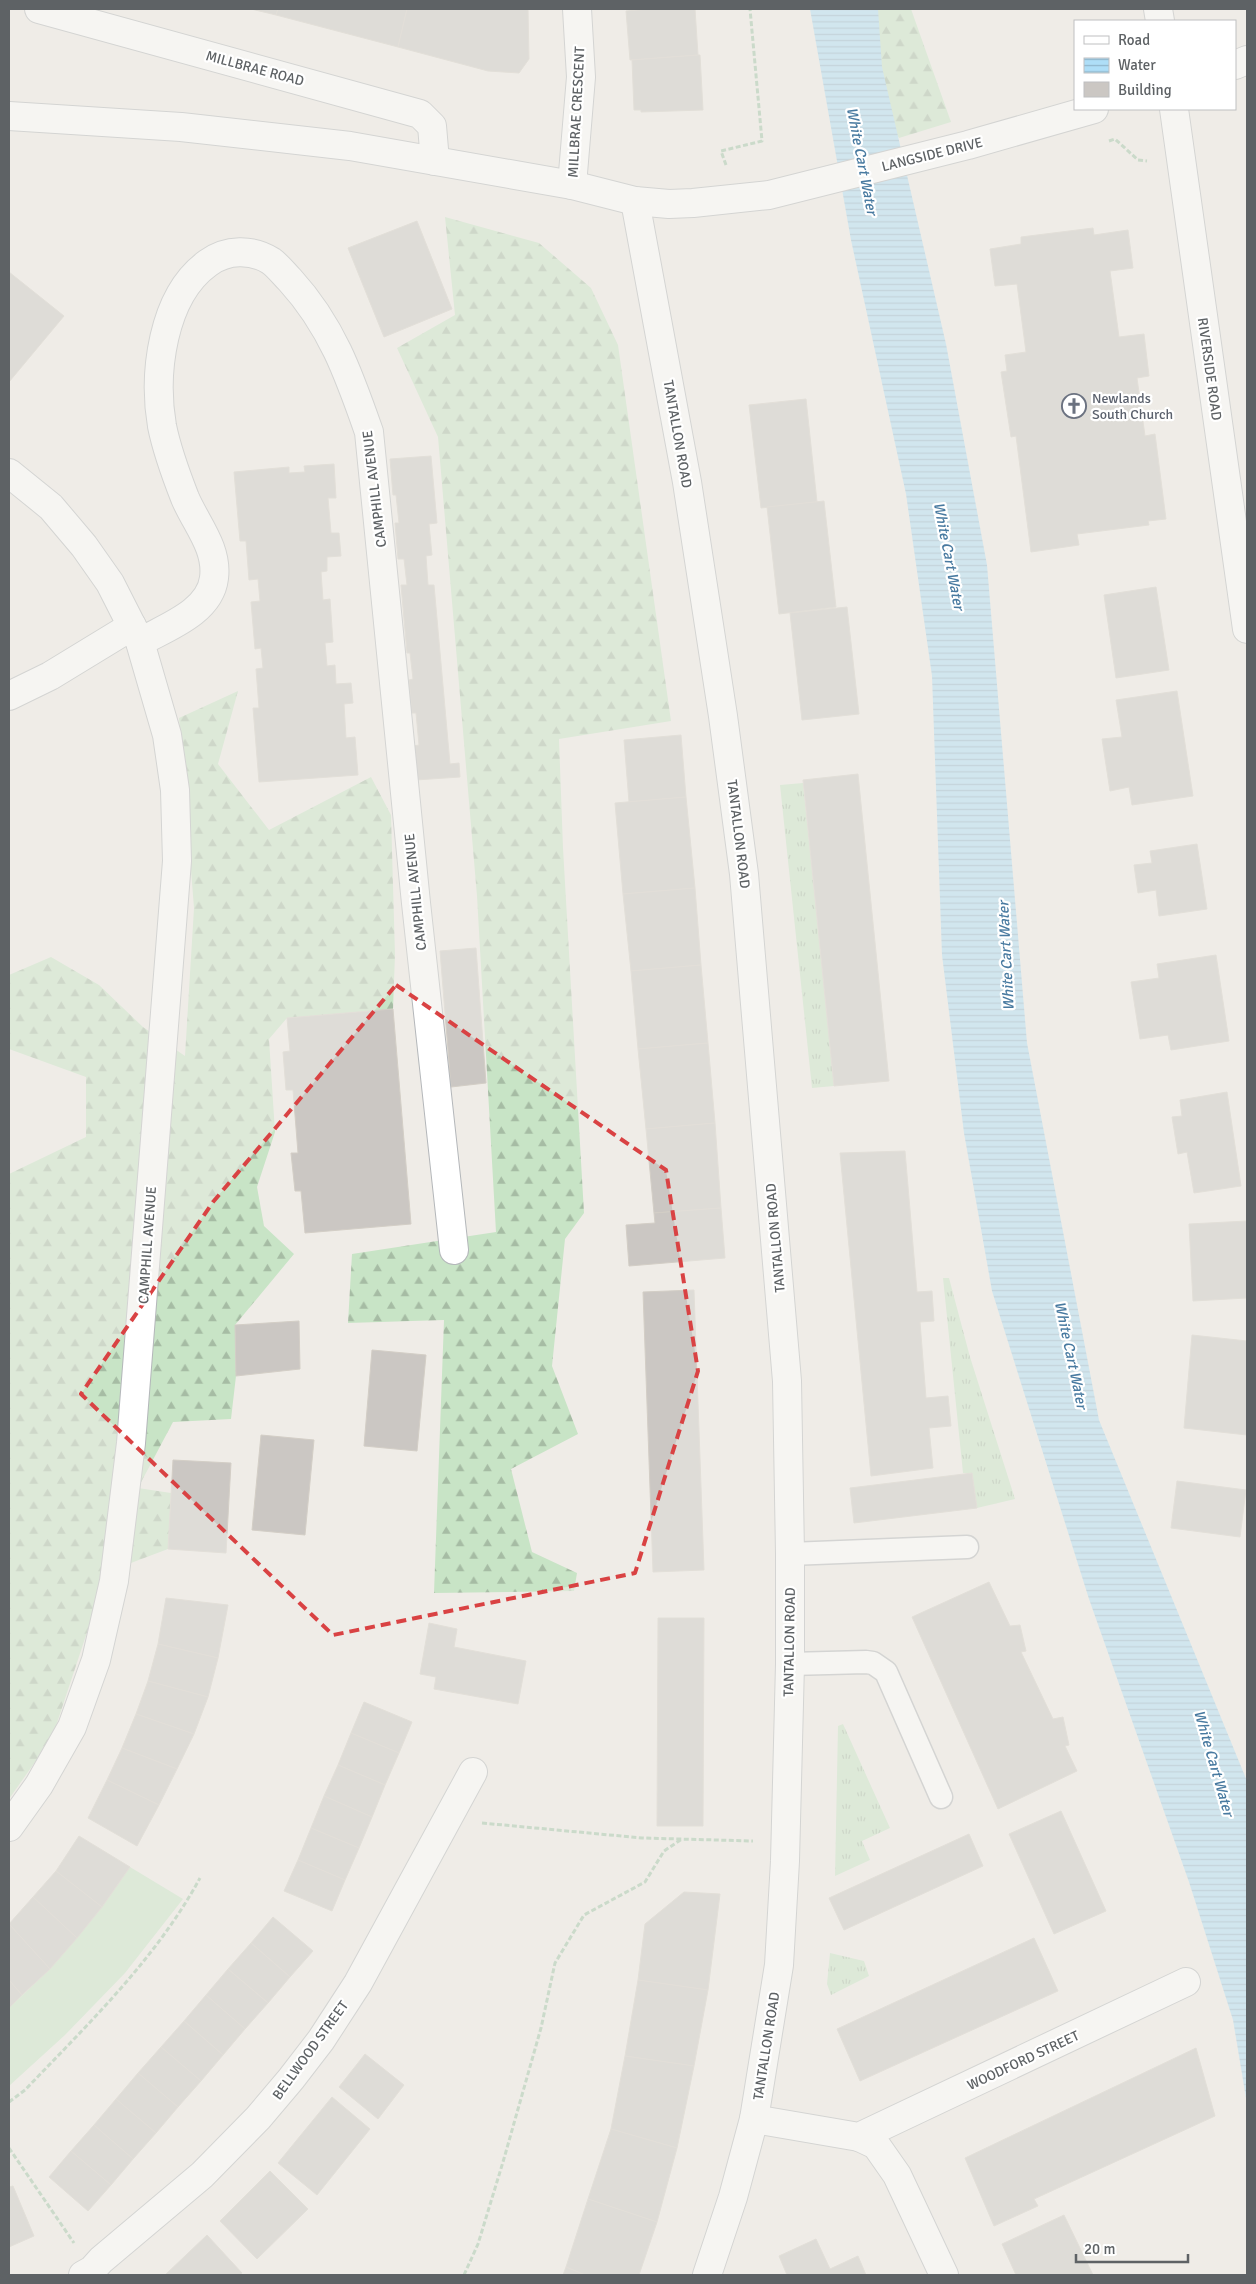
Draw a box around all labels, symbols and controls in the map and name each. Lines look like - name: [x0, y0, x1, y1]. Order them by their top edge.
- legend: [1074, 20, 1236, 110]
- text: Road: [1118, 31, 1150, 49]
- street label: MILLBRAE CRESCENT: [565, 46, 588, 178]
- street label: MILLBRAE ROAD: [204, 47, 306, 90]
- text: Water: [1118, 56, 1156, 74]
- text: Building: [1118, 81, 1172, 99]
- water label: White Cart Water: [843, 106, 882, 219]
- street label: LANGSIDE DRIVE: [880, 134, 985, 175]
- street label: RIVERSIDE ROAD: [1194, 317, 1225, 422]
- street label: TANTALLON ROAD: [660, 379, 695, 489]
- place label: Newlands South Church: [1092, 390, 1173, 423]
- church icon: Newlands South Church: [1061, 393, 1087, 419]
- street label: CAMPHILL AVENUE: [359, 429, 390, 548]
- water label: White Cart Water: [930, 501, 969, 614]
- street label: TANTALLON ROAD: [723, 779, 754, 889]
- street label: CAMPHILL AVENUE: [401, 832, 430, 951]
- water label: White Cart Water: [994, 898, 1018, 1011]
- street label: TANTALLON ROAD: [762, 1183, 789, 1293]
- street label: CAMPHILL AVENUE: [135, 1186, 160, 1304]
- water label: White Cart Water: [1051, 1300, 1092, 1413]
- street label: TANTALLON ROAD: [780, 1587, 799, 1697]
- water label: White Cart Water: [1190, 1708, 1238, 1821]
- street label: TANTALLON ROAD: [750, 1991, 783, 2101]
- street label: BELLWOOD STREET: [269, 1998, 352, 2103]
- street label: WOODFORD STREET: [964, 2027, 1082, 2094]
- scale bar: [1076, 2232, 1188, 2264]
- text: 20 m: [1084, 2240, 1115, 2258]

